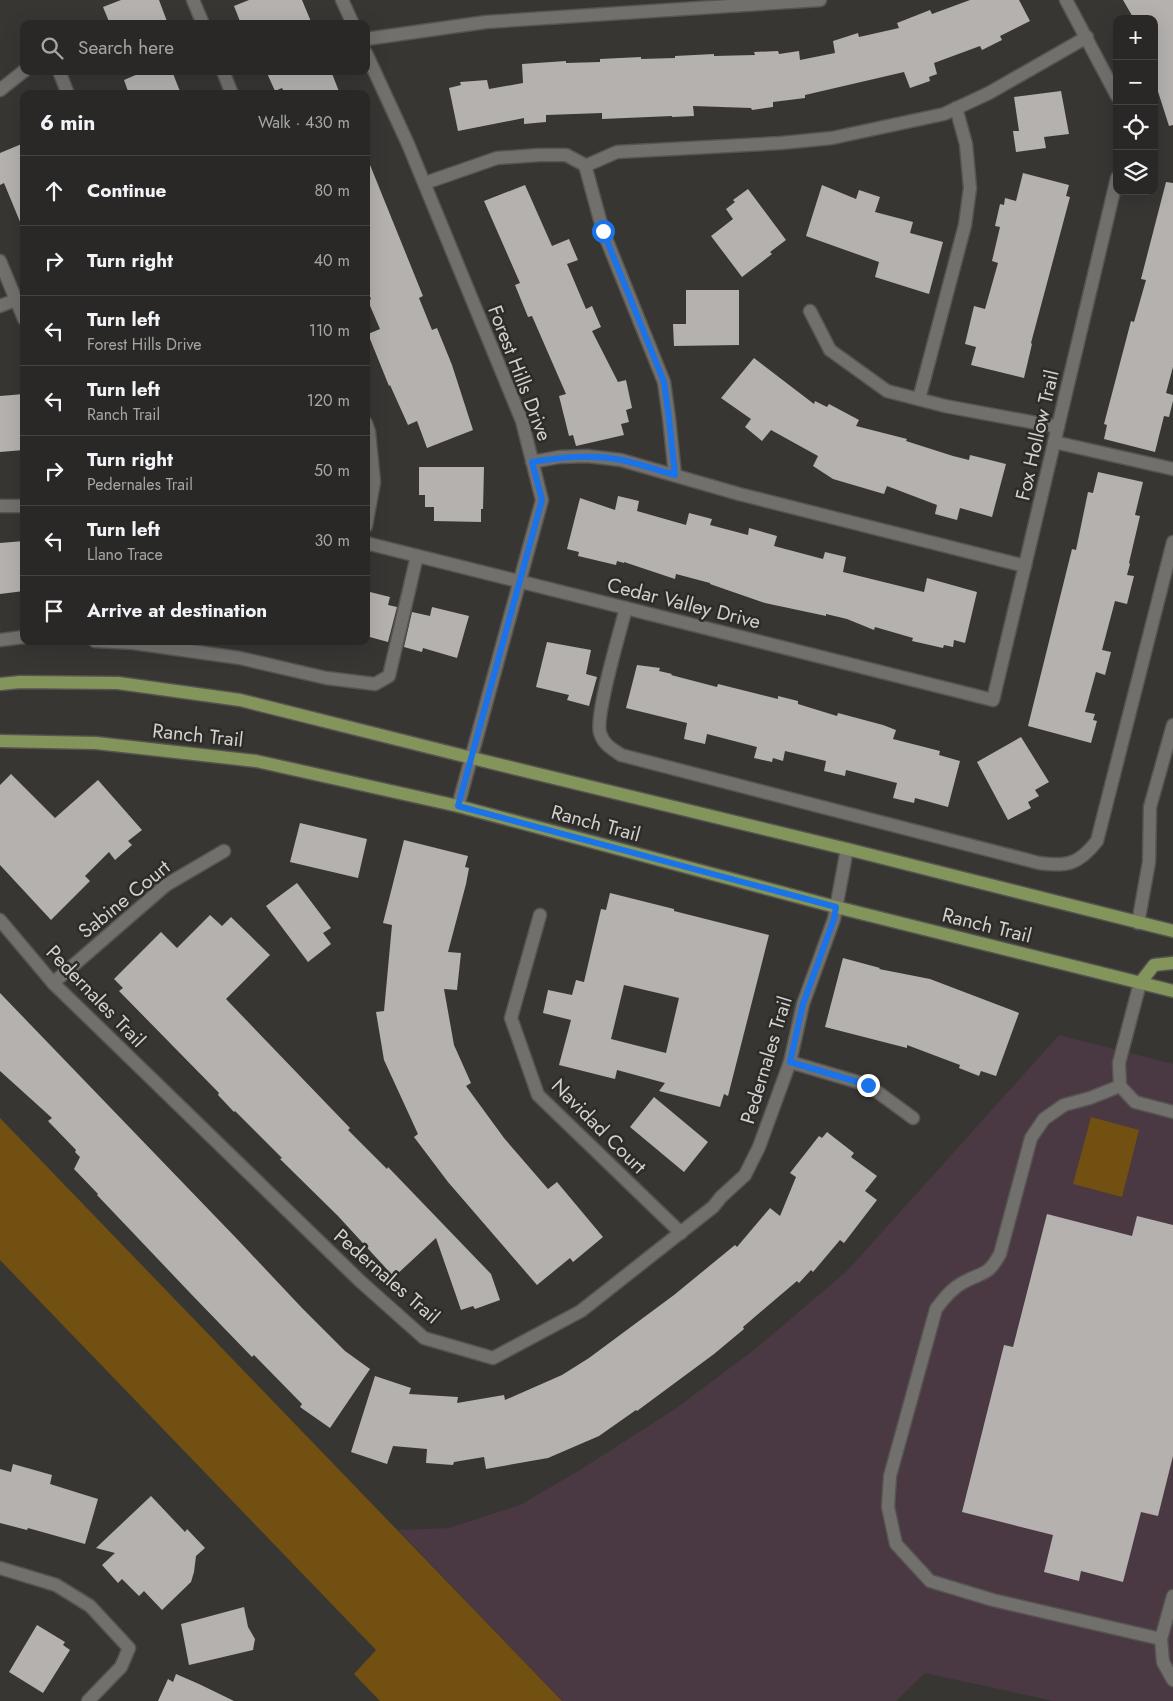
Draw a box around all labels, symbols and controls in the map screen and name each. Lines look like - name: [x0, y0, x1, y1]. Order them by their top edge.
- map controls: [1113, 15, 1158, 195]
- button: +: [1113, 15, 1158, 60]
- search box: [20, 20, 370, 75]
- icon: search: [38, 34, 66, 62]
- text: Search here: [78, 34, 174, 61]
- button: −: [1113, 60, 1158, 105]
- button: locate: [1113, 105, 1158, 150]
- text: 6 min: [40, 108, 95, 138]
- text: Walk · 430 m: [258, 111, 350, 134]
- button: layers: [1113, 150, 1158, 195]
- icon: ahead: [40, 177, 68, 205]
- text: Continue: [87, 177, 166, 204]
- text: 80 m: [314, 179, 350, 202]
- route start: [592, 220, 615, 243]
- icon: right: [40, 247, 68, 275]
- text: Turn right: [87, 247, 173, 274]
- text: 40 m: [314, 249, 350, 272]
- street label: Forest Hills Drive: [480, 301, 559, 445]
- text: Turn left: [87, 306, 160, 333]
- icon: left: [40, 317, 68, 345]
- text: 110 m: [309, 319, 350, 342]
- text: Forest Hills Drive: [87, 333, 202, 356]
- street label: Fox Hollow Trail: [1008, 367, 1067, 503]
- text: Turn left: [87, 376, 160, 403]
- icon: left: [40, 387, 68, 415]
- text: 120 m: [307, 389, 350, 412]
- text: Ranch Trail: [87, 403, 160, 426]
- text: Turn right: [87, 446, 173, 473]
- icon: right: [40, 457, 68, 485]
- text: 50 m: [314, 459, 350, 482]
- text: Pedernales Trail: [87, 473, 193, 496]
- text: Turn left: [87, 516, 160, 543]
- icon: left: [40, 527, 68, 555]
- text: 30 m: [314, 529, 350, 552]
- text: Llano Trace: [87, 543, 163, 566]
- street label: Cedar Valley Drive: [604, 570, 764, 637]
- icon: arrive: [40, 597, 68, 625]
- text: Arrive at destination: [87, 597, 267, 624]
- street label: Ranch Trail: [151, 716, 245, 755]
- street label: Ranch Trail: [548, 798, 644, 849]
- street label: Sabine Court: [72, 853, 177, 946]
- street label: Ranch Trail: [939, 900, 1035, 951]
- street label: Pedernales Trail: [39, 939, 152, 1054]
- street label: Pedernales Trail: [733, 993, 800, 1128]
- street label: Navidad Court: [544, 1072, 653, 1181]
- route end: [857, 1074, 880, 1097]
- street label: Pedernales Trail: [327, 1222, 446, 1331]

